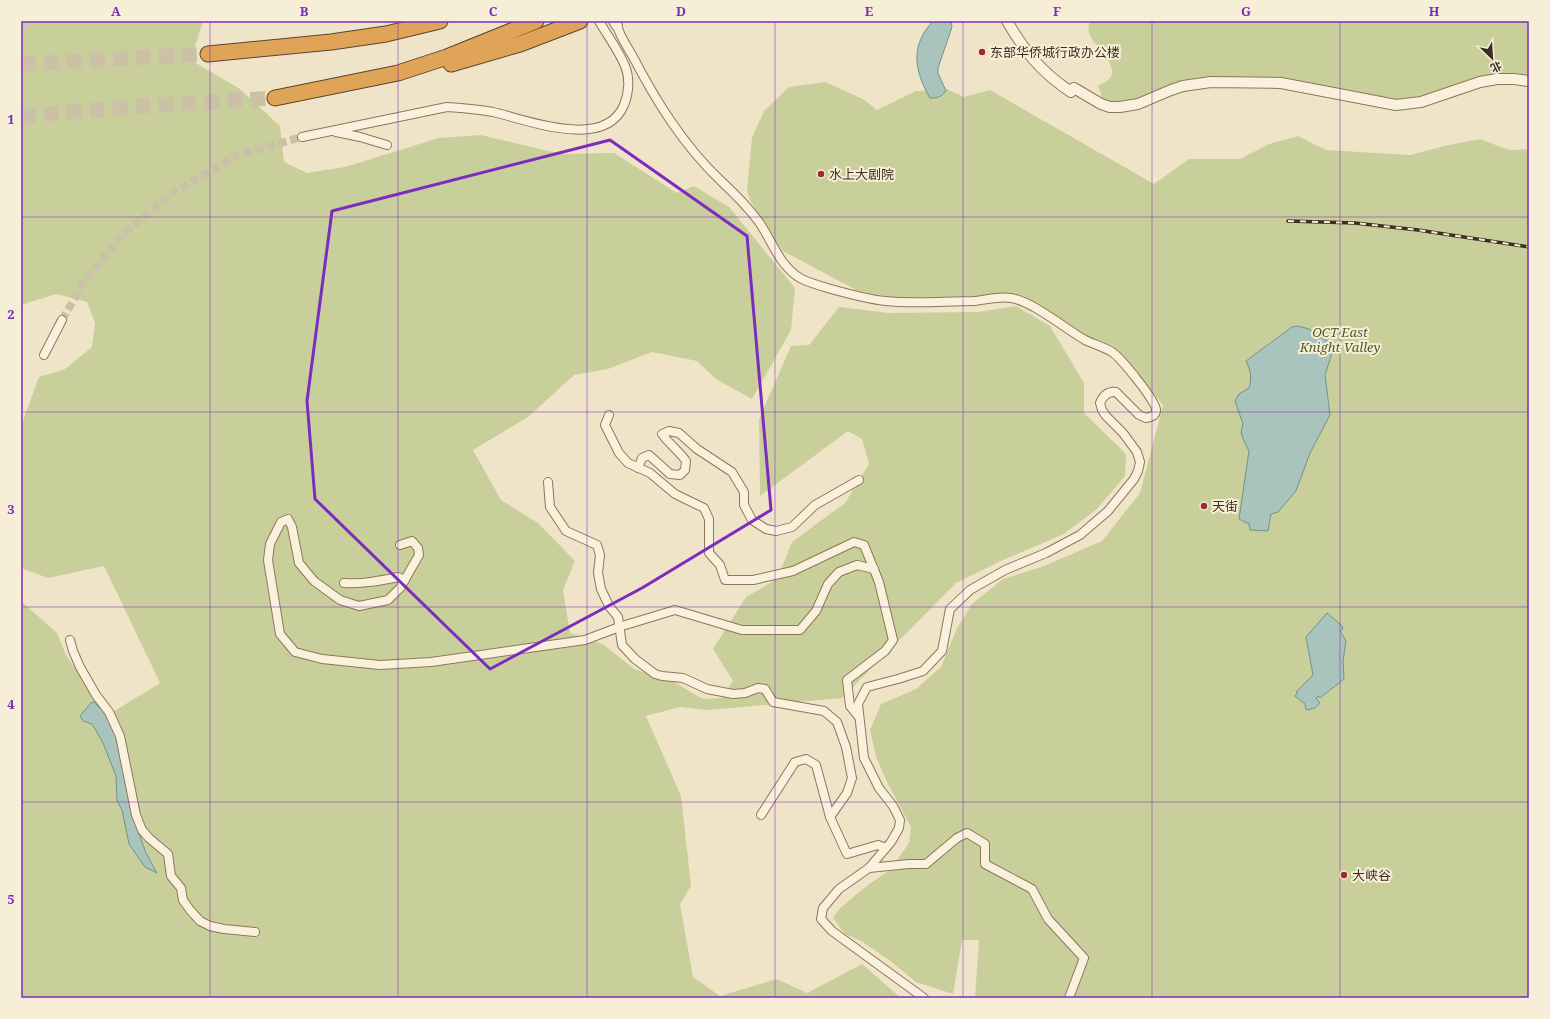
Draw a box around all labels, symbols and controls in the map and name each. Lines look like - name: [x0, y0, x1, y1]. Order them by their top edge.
- text: A: [111, 2, 121, 20]
- text: B: [300, 2, 309, 20]
- text: C: [489, 2, 498, 20]
- text: D: [676, 2, 686, 20]
- text: E: [865, 2, 874, 20]
- text: F: [1053, 2, 1061, 20]
- text: G: [1241, 2, 1251, 20]
- text: H: [1429, 2, 1440, 20]
- north arrow: [1472, 38, 1512, 78]
- place label: 东部华侨城行政办公楼: [990, 43, 1120, 61]
- marker: 东部华侨城行政办公楼: [977, 47, 987, 57]
- text: 北: [1488, 58, 1505, 77]
- text: 1: [7, 110, 15, 128]
- place label: 水上大剧院: [829, 165, 894, 183]
- marker: 水上大剧院: [816, 169, 826, 179]
- text: 2: [7, 305, 15, 323]
- park label: OCT East Knight Valley: [1299, 323, 1380, 356]
- place label: 天街: [1212, 497, 1238, 515]
- text: 3: [7, 500, 15, 518]
- marker: 天街: [1199, 501, 1209, 511]
- text: 4: [7, 695, 15, 713]
- place label: 大峡谷: [1352, 866, 1391, 884]
- marker: 大峡谷: [1339, 870, 1349, 880]
- text: 5: [7, 890, 15, 908]

